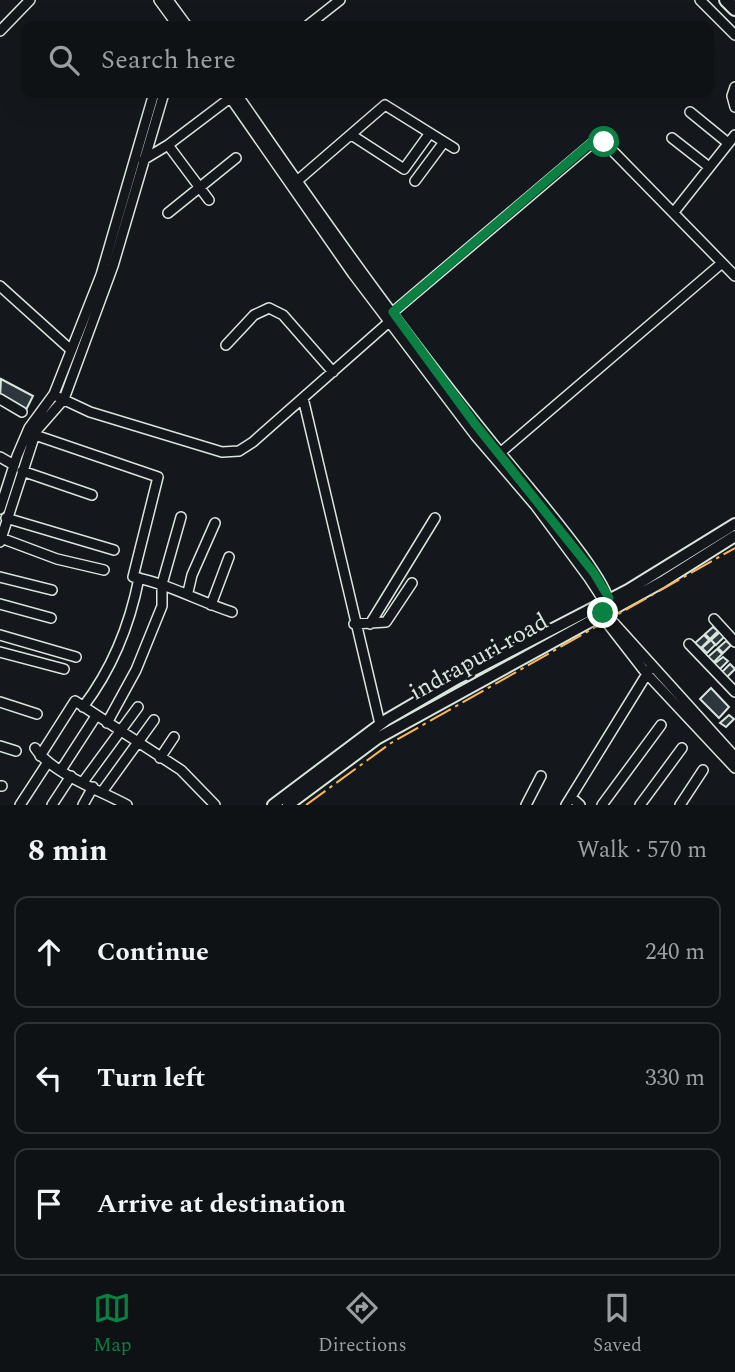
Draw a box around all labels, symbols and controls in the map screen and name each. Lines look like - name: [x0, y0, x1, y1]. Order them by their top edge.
- search box: [21, 21, 714, 98]
- text: Search here: [101, 40, 236, 80]
- icon: search: [45, 41, 83, 79]
- route start: [588, 126, 619, 157]
- route end: [587, 597, 618, 628]
- street label: indrapuri road: [403, 604, 555, 710]
- text: 8 min: [28, 828, 108, 874]
- text: Walk · 570 m: [577, 833, 707, 868]
- text: Continue: [97, 932, 209, 972]
- icon: ahead: [30, 933, 68, 971]
- text: 240 m: [645, 935, 705, 970]
- text: Turn left: [97, 1058, 205, 1098]
- icon: left: [30, 1059, 68, 1097]
- text: 330 m: [645, 1061, 705, 1096]
- text: Arrive at destination: [97, 1184, 346, 1224]
- icon: arrive: [30, 1185, 68, 1223]
- tab: Map: [93, 1289, 132, 1360]
- tab: Directions: [318, 1289, 407, 1360]
- tab: Saved: [593, 1289, 642, 1360]

